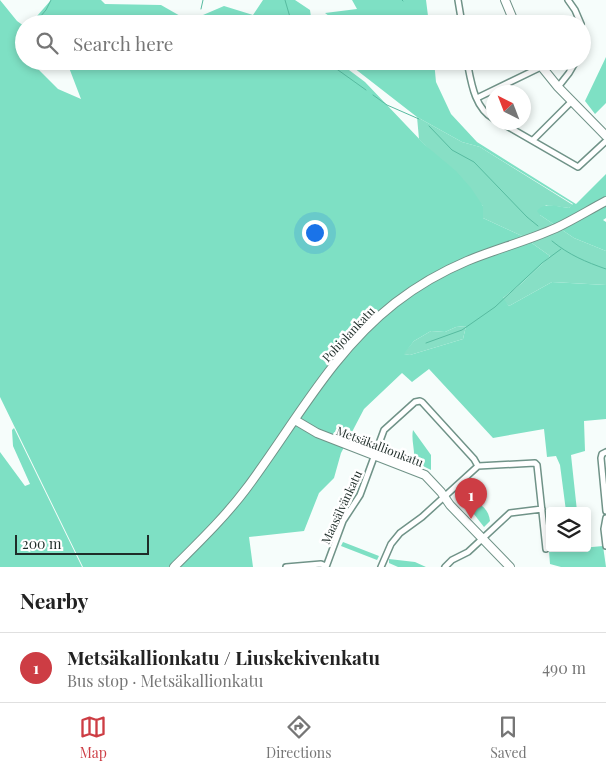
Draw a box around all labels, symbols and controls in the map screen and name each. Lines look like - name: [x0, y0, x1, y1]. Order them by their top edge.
- search box: [15, 15, 591, 70]
- icon: search: [33, 29, 61, 57]
- text: Search here: [73, 30, 173, 56]
- north arrow: [486, 85, 531, 130]
- your location: [302, 220, 328, 246]
- street label: Pohjolankatu: [318, 303, 378, 365]
- street label: Metsäkallionkatu: [334, 422, 426, 470]
- street label: Maasälvänkatu: [317, 467, 365, 547]
- pin: 1: [455, 478, 487, 519]
- map controls: [546, 507, 591, 552]
- button: layers: [546, 507, 591, 552]
- scale bar: [15, 532, 149, 555]
- text: 200 m: [22, 534, 61, 553]
- text: Nearby: [20, 586, 89, 614]
- text: Metsäkallionkatu / Liuskekivenkatu: [67, 644, 380, 670]
- text: 1: [33, 657, 39, 678]
- text: 490 m: [542, 657, 586, 678]
- text: Bus stop · Metsäkallionkatu: [67, 670, 263, 691]
- tab: Map: [79, 713, 107, 762]
- tab: Directions: [266, 713, 332, 762]
- tab: Saved: [490, 713, 527, 762]

